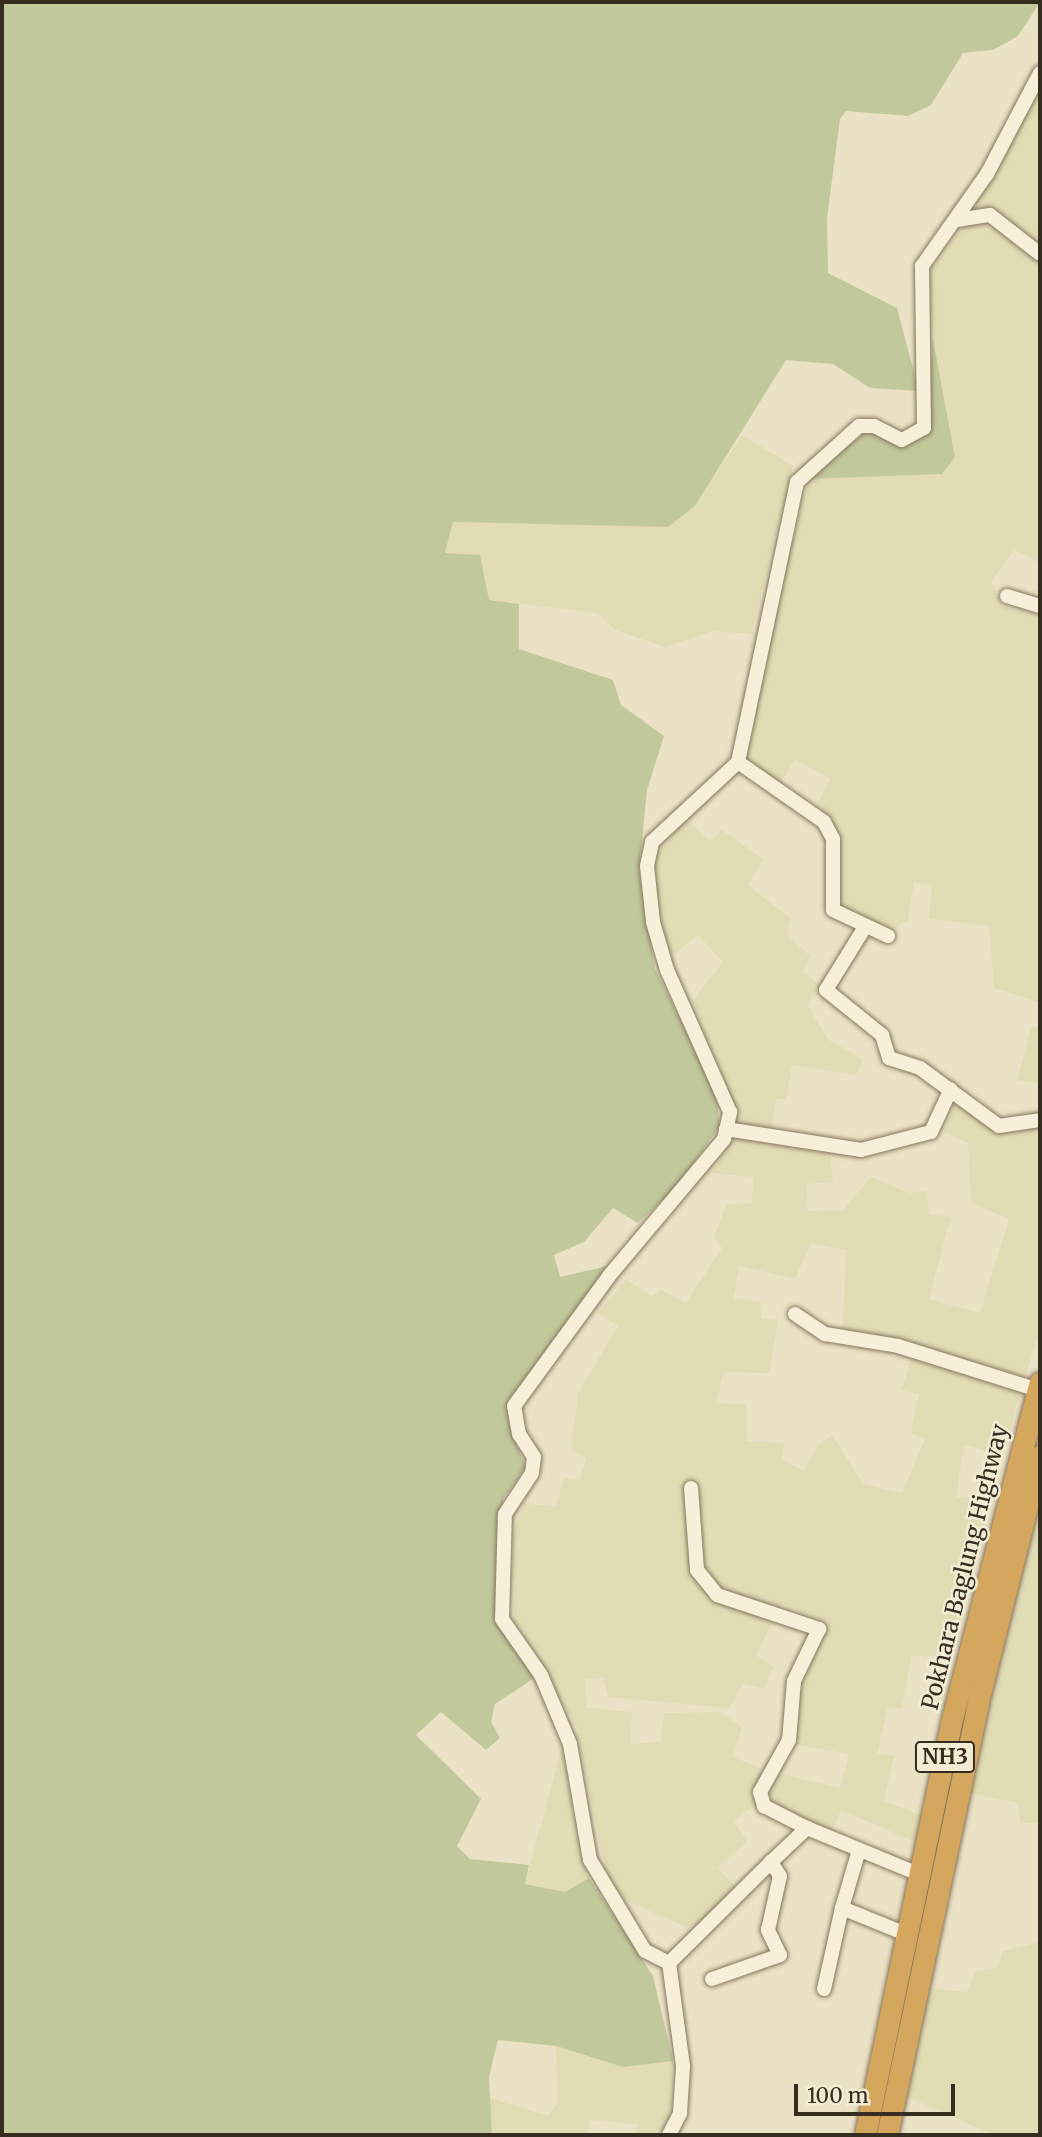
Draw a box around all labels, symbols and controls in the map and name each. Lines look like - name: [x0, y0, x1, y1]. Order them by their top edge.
- street label: Pokhara Baglung Highway: [916, 1421, 1014, 1713]
- road number: NH3: [914, 1740, 976, 1774]
- scale bar: [797, 2070, 958, 2114]
- text: 100 m: [807, 2082, 869, 2109]

